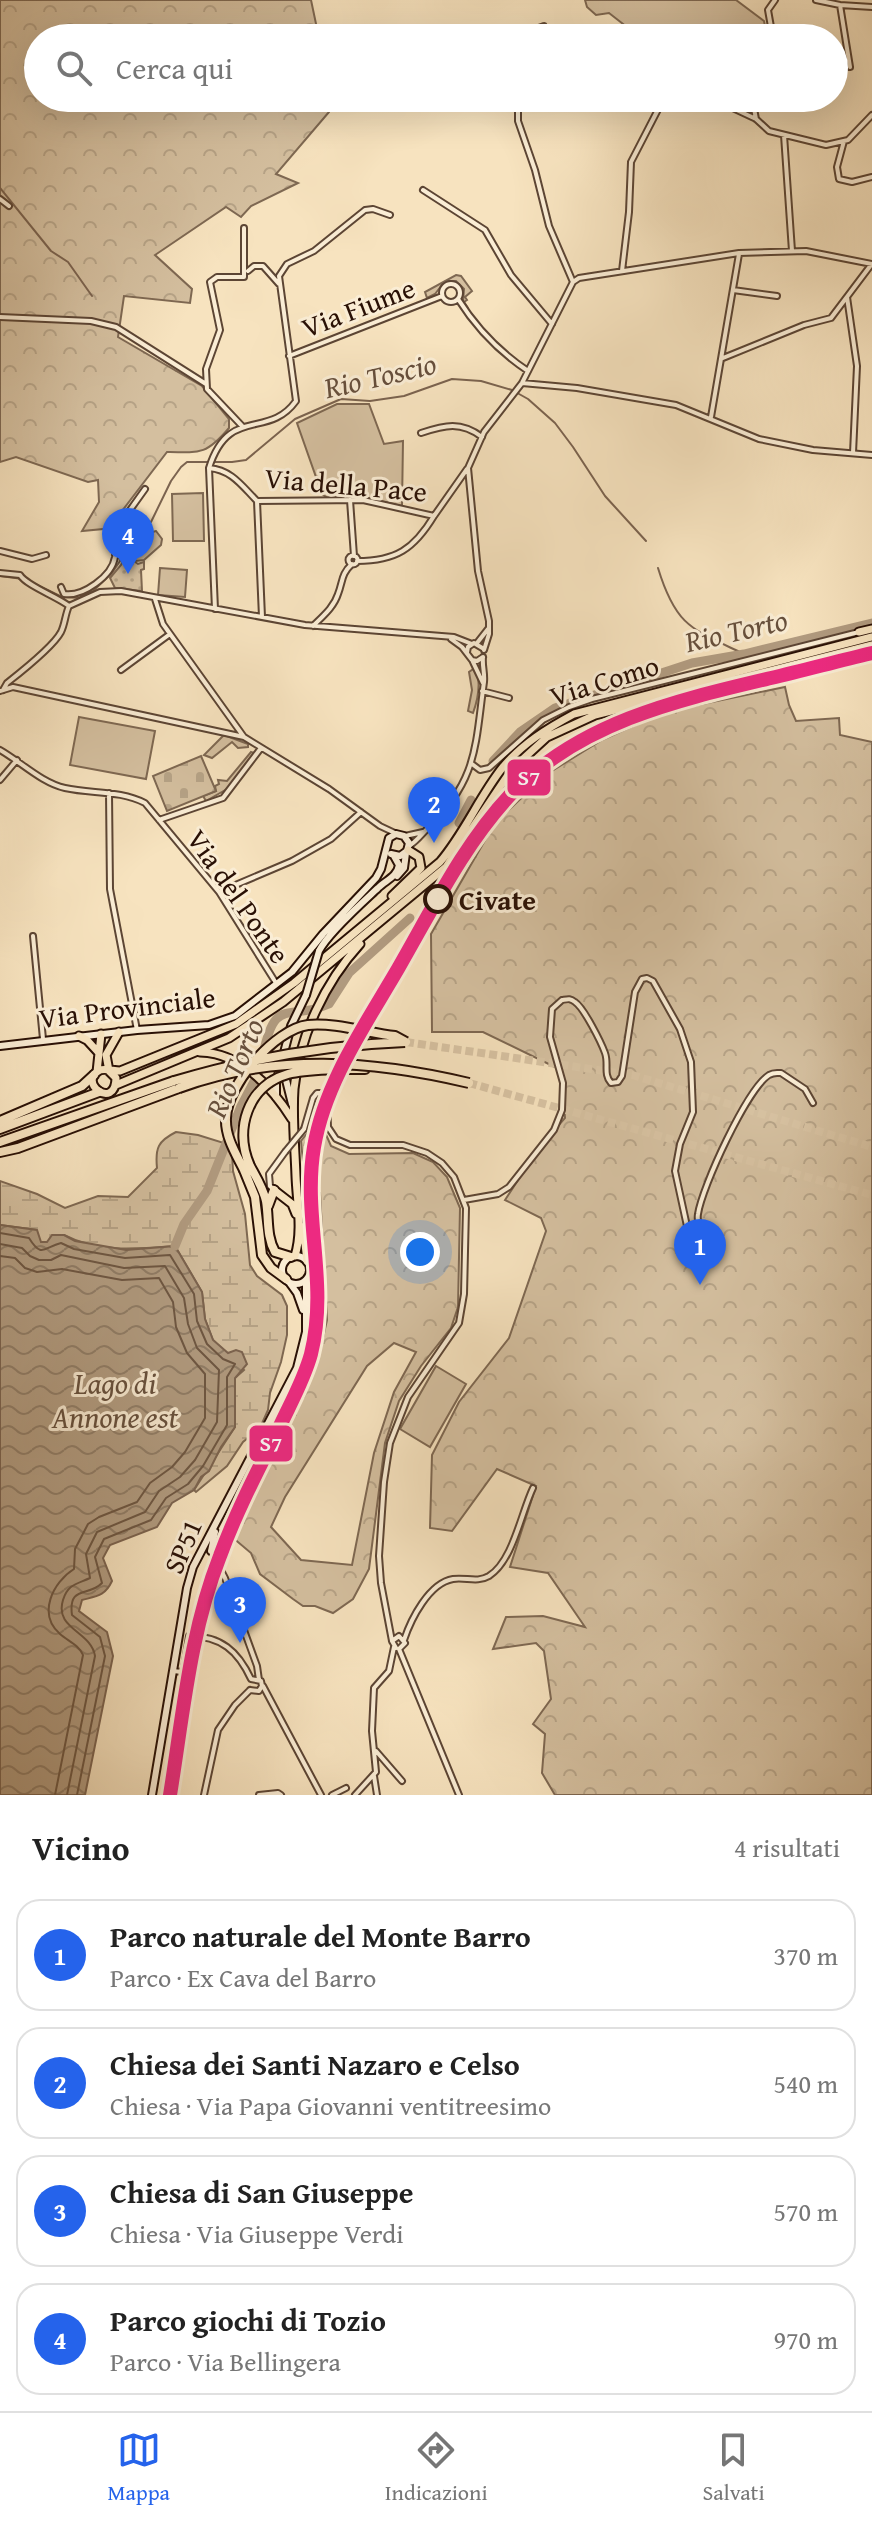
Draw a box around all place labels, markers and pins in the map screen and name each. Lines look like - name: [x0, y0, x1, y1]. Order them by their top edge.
- pin: 4: [102, 508, 154, 574]
- pin: 2: [408, 777, 460, 843]
- place label: Civate: [459, 879, 536, 920]
- marker: Civate: [424, 885, 452, 913]
- pin: 1: [674, 1219, 726, 1285]
- pin: 3: [214, 1577, 266, 1643]

